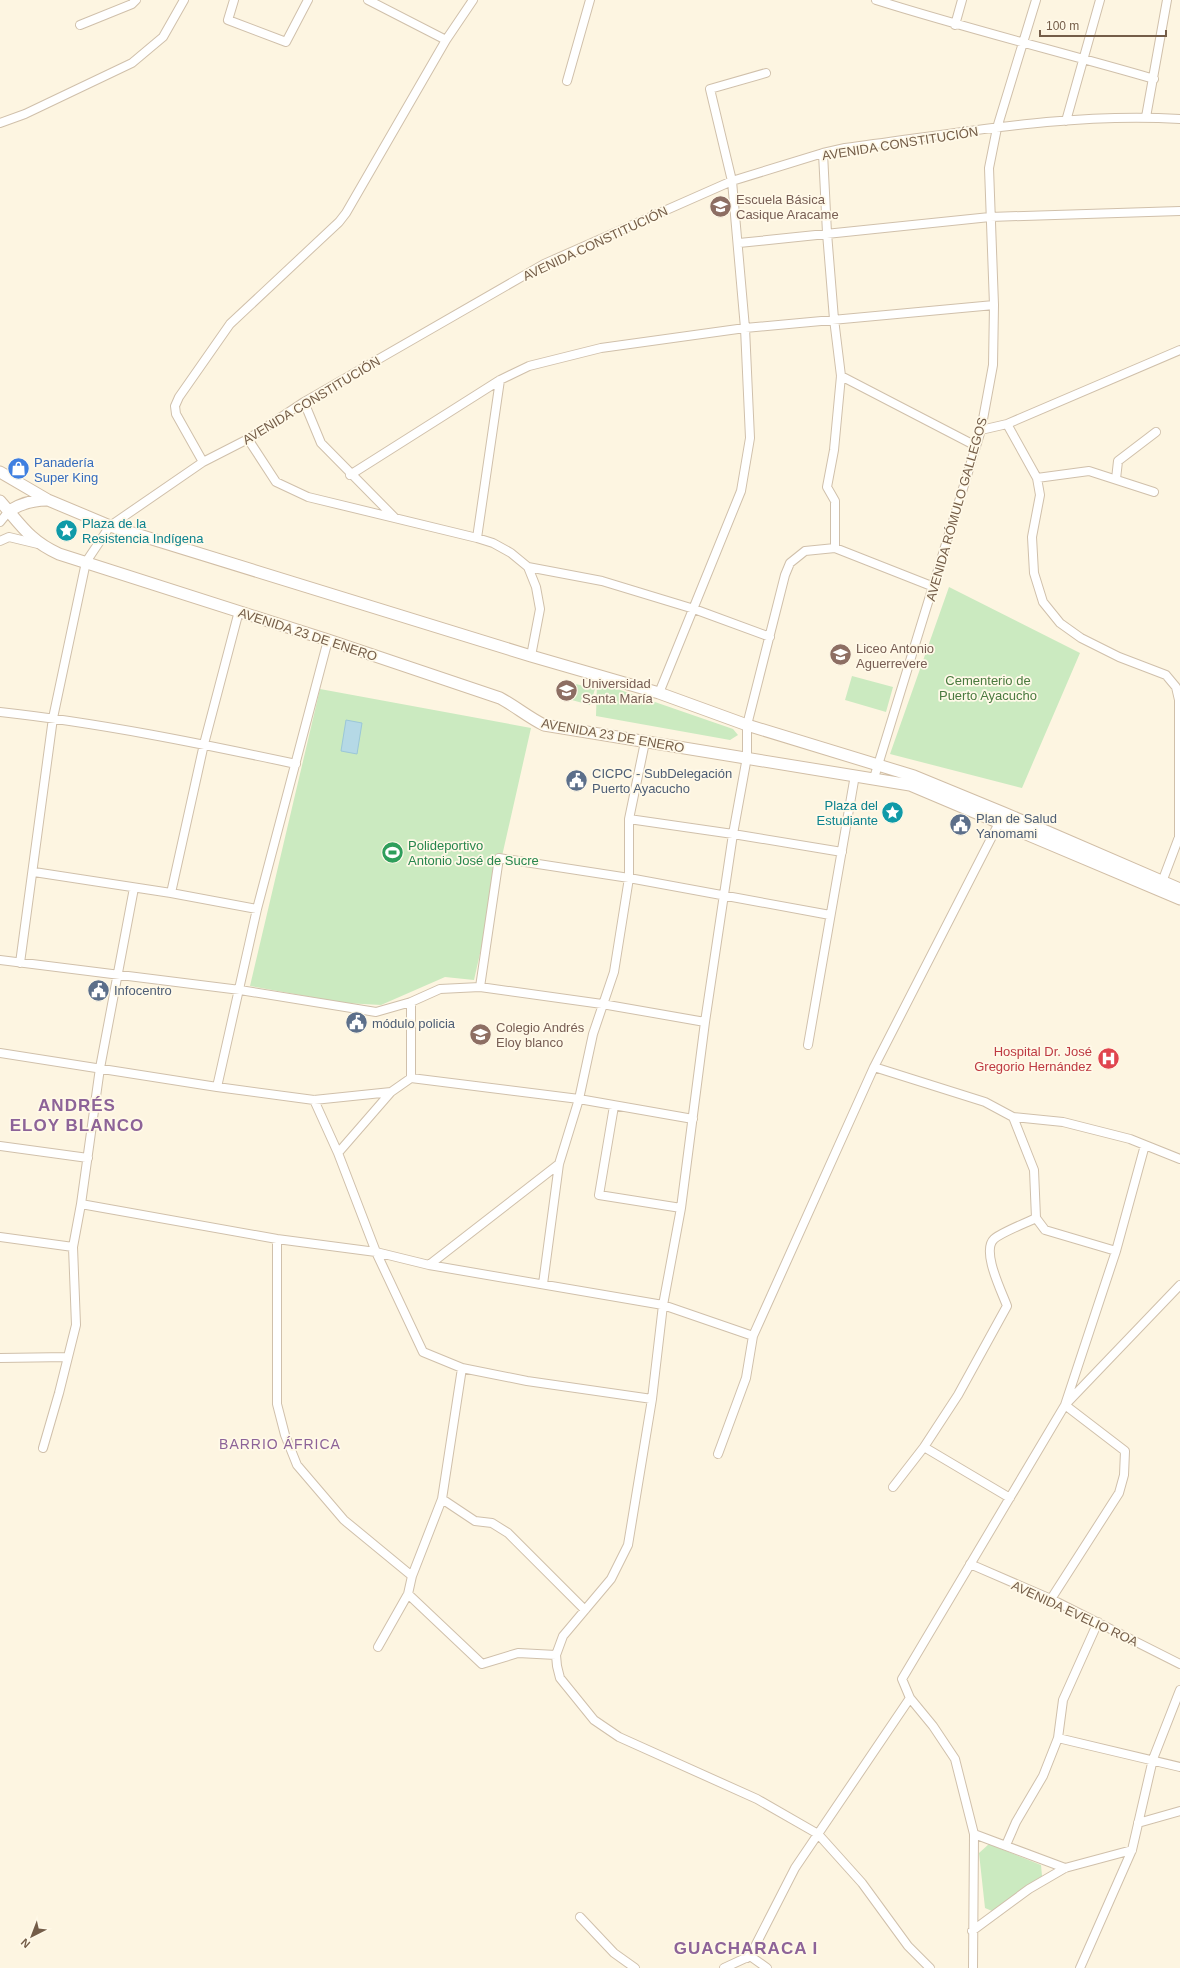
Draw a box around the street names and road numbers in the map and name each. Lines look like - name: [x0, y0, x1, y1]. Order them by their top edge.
- street label: AVENIDA CONSTITUCIÓN: [821, 124, 979, 163]
- street label: AVENIDA CONSTITUCIÓN: [520, 203, 670, 284]
- street label: AVENIDA CONSTITUCIÓN: [240, 353, 383, 448]
- street label: AVENIDA RÓMULO GALLEGOS: [923, 415, 990, 603]
- street label: AVENIDA 23 DE ENERO: [237, 605, 379, 664]
- street label: AVENIDA 23 DE ENERO: [540, 716, 686, 755]
- street label: AVENIDA EVELIO ROA: [1009, 1578, 1141, 1649]

